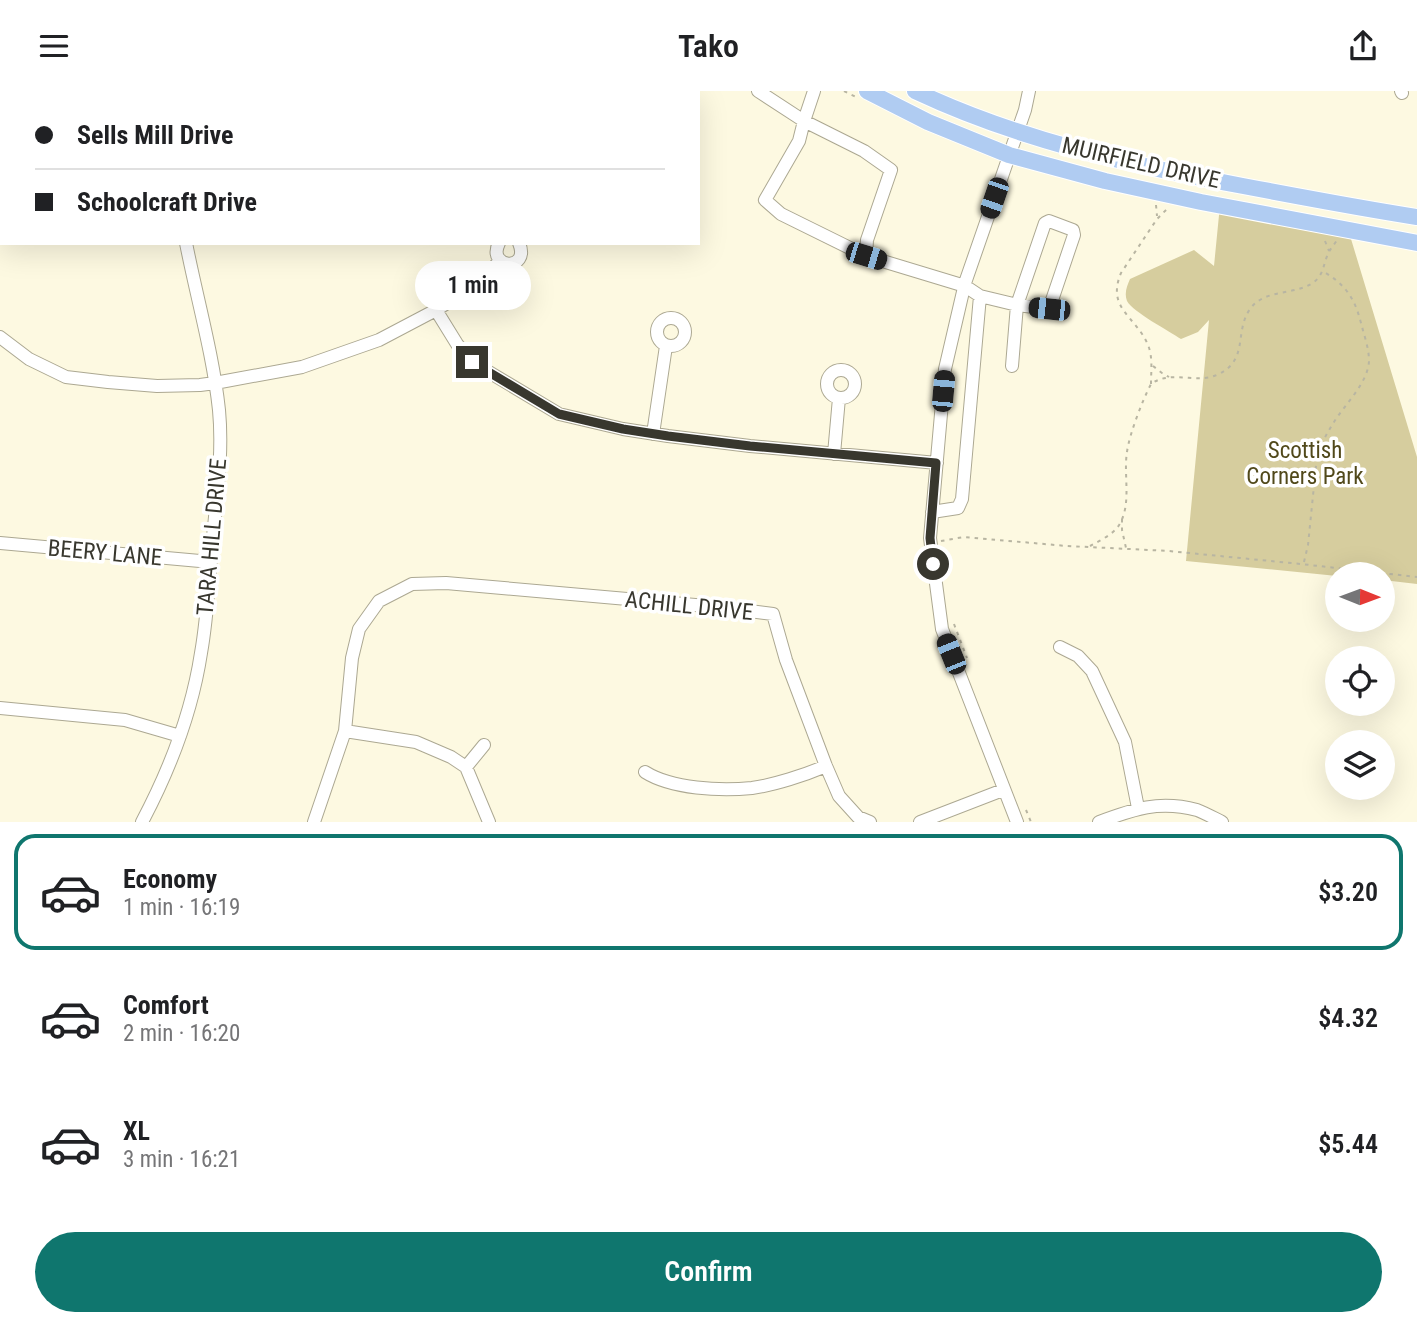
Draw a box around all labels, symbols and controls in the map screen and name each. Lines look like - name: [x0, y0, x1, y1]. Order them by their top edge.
- icon: menu: [35, 27, 73, 65]
- text: Tako: [678, 27, 739, 65]
- icon: share: [1344, 27, 1382, 65]
- text: Sells Mill Drive: [77, 120, 234, 150]
- street label: MUIRFIELD DRIVE: [1059, 132, 1223, 194]
- car: [978, 175, 1011, 221]
- text: Schoolcraft Drive: [77, 187, 257, 217]
- car: [843, 240, 890, 272]
- callout: 1 min: [414, 261, 530, 309]
- text: 1 min: [448, 272, 498, 299]
- car: [1028, 296, 1071, 322]
- route end: [456, 346, 488, 378]
- car: [931, 369, 956, 413]
- park label: Scottish Corners Park: [1246, 437, 1364, 490]
- street label: TARA HILL DRIVE: [192, 457, 232, 617]
- street label: BEERY LANE: [47, 535, 163, 571]
- route start: [917, 548, 949, 580]
- north arrow: [1325, 562, 1395, 632]
- map controls: [1325, 562, 1395, 800]
- street label: ACHILL DRIVE: [624, 586, 754, 626]
- car: [934, 631, 969, 677]
- button: locate: [1325, 646, 1395, 716]
- button: layers: [1325, 730, 1395, 800]
- icon: car: [39, 861, 102, 924]
- text: Economy: [123, 864, 217, 894]
- text: $3.20: [1318, 877, 1378, 907]
- text: 1 min · 16:19: [123, 894, 240, 921]
- icon: car: [39, 987, 102, 1050]
- text: Comfort: [123, 990, 209, 1020]
- text: $4.32: [1318, 1003, 1378, 1033]
- text: 2 min · 16:20: [123, 1020, 240, 1047]
- icon: car: [39, 1113, 102, 1176]
- text: XL: [123, 1116, 150, 1146]
- text: $5.44: [1318, 1129, 1378, 1159]
- text: 3 min · 16:21: [123, 1146, 240, 1173]
- button: Confirm: [35, 1232, 1382, 1312]

